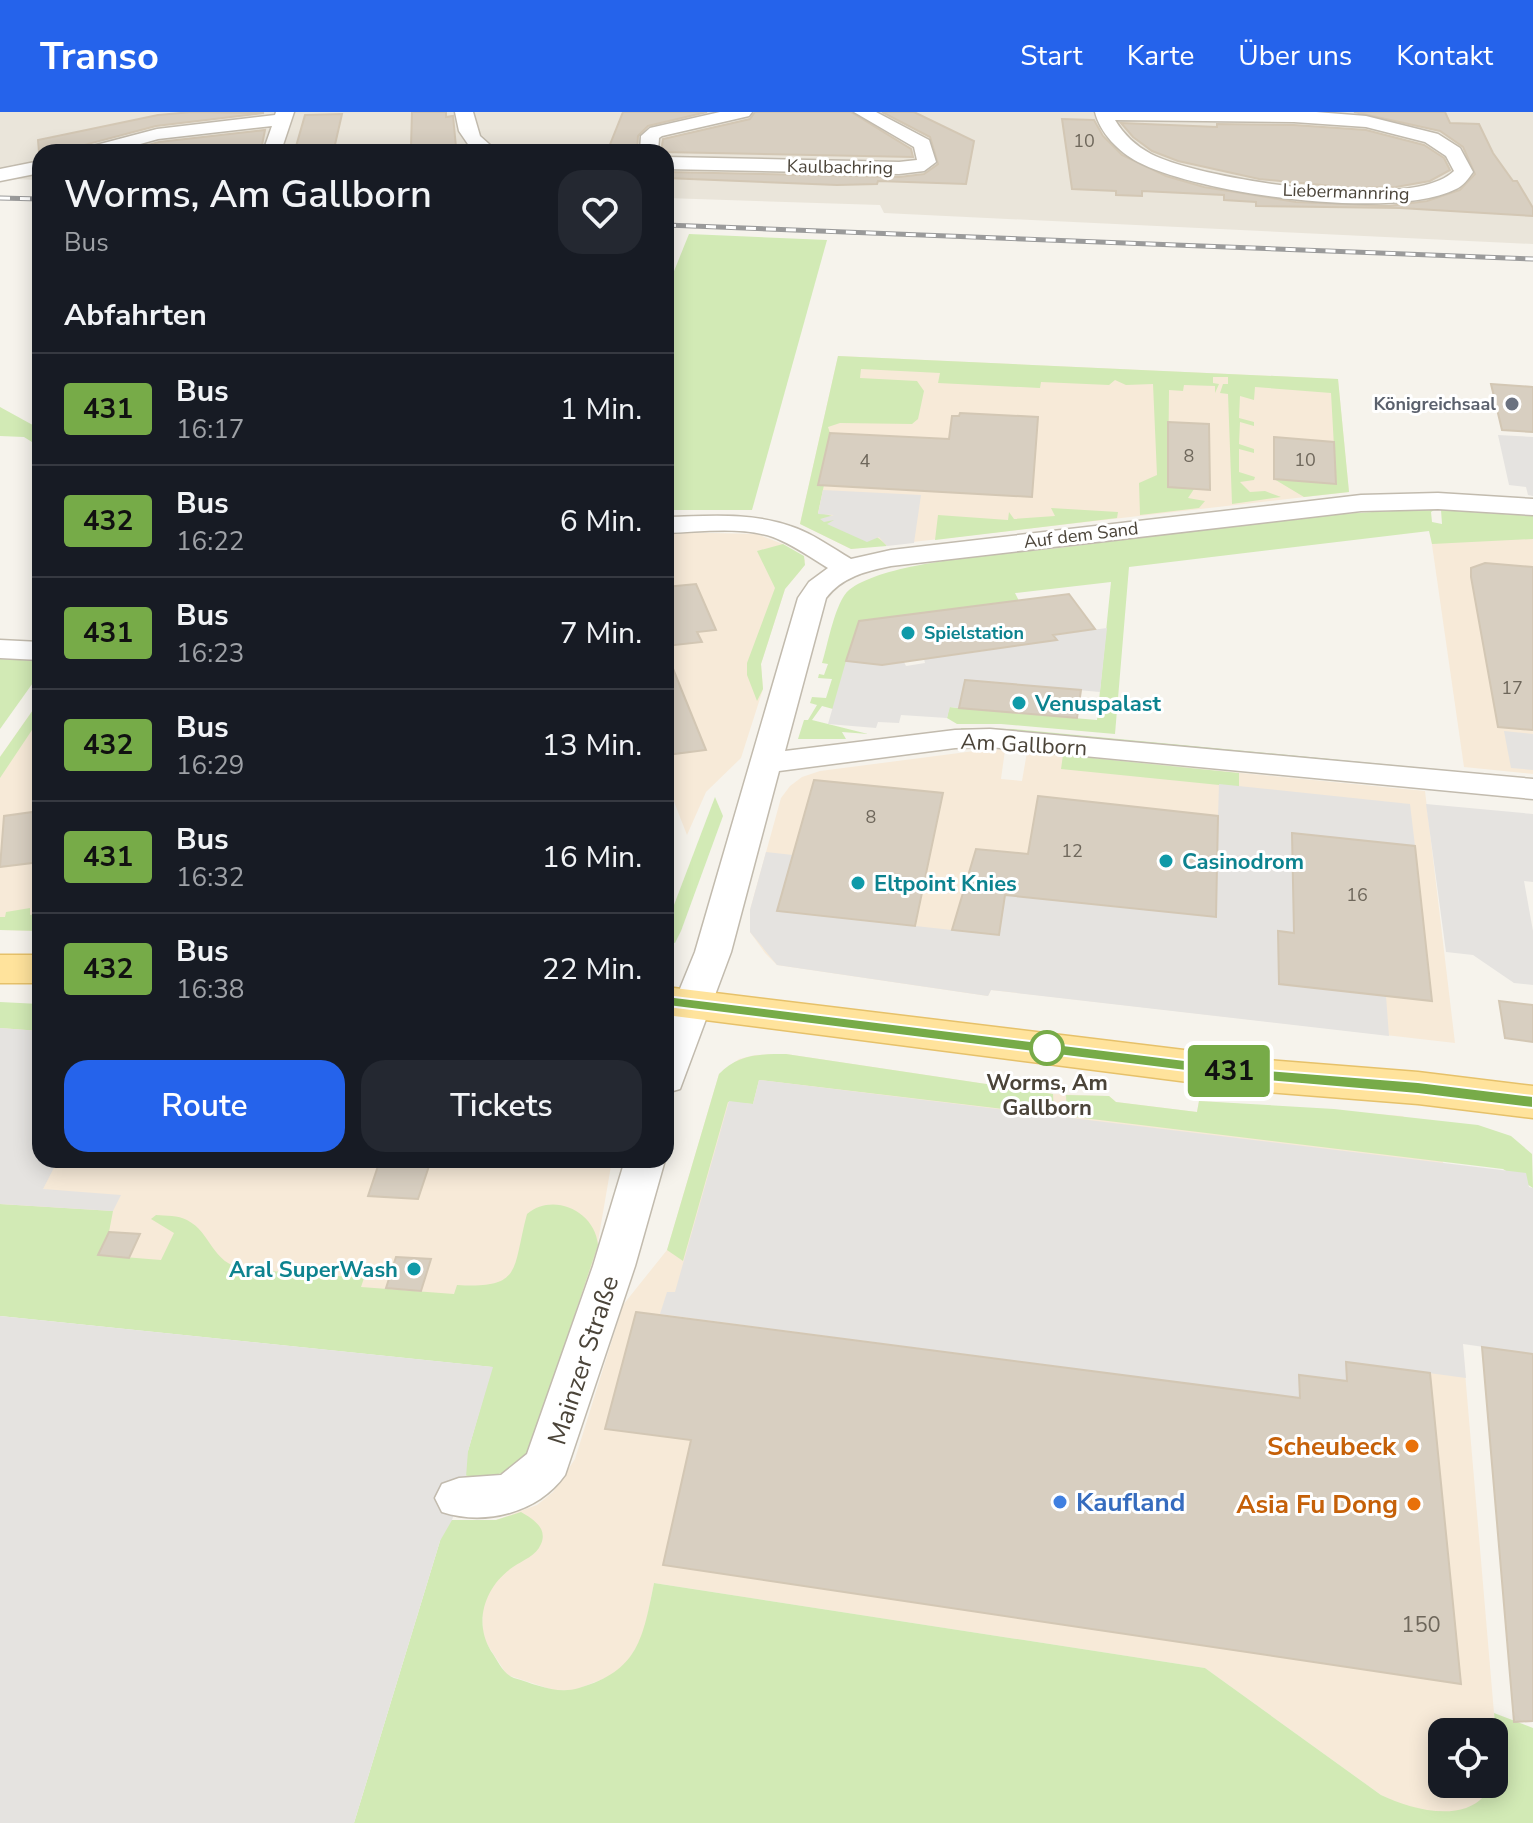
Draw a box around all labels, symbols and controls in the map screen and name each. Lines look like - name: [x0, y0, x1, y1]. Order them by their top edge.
- text: Transo: [40, 31, 159, 82]
- text: Start: [1020, 37, 1083, 75]
- text: Karte: [1127, 37, 1194, 75]
- text: Über uns: [1238, 37, 1352, 75]
- text: Kontakt: [1396, 37, 1493, 75]
- house number: 10: [1073, 129, 1095, 153]
- street label: Kaulbachring: [787, 154, 893, 180]
- text: Worms, Am Gallborn: [64, 169, 432, 220]
- button: heart: [558, 170, 642, 254]
- street label: Liebermannring: [1282, 178, 1410, 206]
- text: Bus: [64, 225, 109, 260]
- text: Abfahrten: [64, 295, 207, 336]
- text: Bus: [176, 371, 229, 412]
- text: 1 Min.: [560, 389, 642, 430]
- text: 431: [83, 390, 133, 428]
- place label: Königreichsaal: [1373, 392, 1496, 416]
- marker: Königreichsaal: [1503, 395, 1521, 413]
- text: 16:17: [176, 412, 244, 447]
- house number: 8: [1184, 444, 1194, 468]
- house number: 10: [1294, 448, 1316, 472]
- house number: 4: [860, 449, 871, 473]
- text: Bus: [176, 483, 229, 524]
- text: 6 Min.: [560, 501, 642, 542]
- text: 432: [83, 502, 133, 540]
- street label: Auf dem Sand: [1022, 516, 1140, 554]
- text: 16:22: [176, 524, 244, 559]
- text: Bus: [176, 595, 229, 636]
- text: 7 Min.: [560, 613, 642, 654]
- text: 431: [83, 614, 133, 652]
- place label: Spielstation: [924, 621, 1024, 645]
- marker: Spielstation: [899, 624, 917, 642]
- text: 16:23: [176, 636, 244, 671]
- house number: 17: [1501, 676, 1523, 700]
- place label: Venuspalast: [1034, 689, 1161, 719]
- marker: Venuspalast: [1010, 694, 1028, 712]
- text: Bus: [176, 707, 229, 748]
- text: 13 Min.: [542, 725, 642, 766]
- text: 432: [83, 726, 133, 764]
- street label: Am Gallborn: [960, 727, 1088, 763]
- text: 16:29: [176, 748, 244, 783]
- house number: 8: [866, 805, 876, 829]
- text: Bus: [176, 819, 229, 860]
- text: 16 Min.: [542, 837, 642, 878]
- text: 431: [83, 838, 133, 876]
- house number: 12: [1061, 839, 1083, 863]
- place label: Casinodrom: [1182, 847, 1304, 877]
- marker: Casinodrom: [1157, 852, 1175, 870]
- text: 16:32: [176, 860, 244, 895]
- place label: Eltpoint Knies: [874, 869, 1017, 899]
- marker: Eltpoint Knies: [849, 874, 867, 892]
- house number: 16: [1346, 883, 1368, 907]
- text: Bus: [176, 931, 229, 972]
- text: 22 Min.: [542, 949, 642, 990]
- text: 432: [83, 950, 133, 988]
- text: 16:38: [176, 972, 244, 1007]
- marker: Worms, Am Gallborn: [1030, 1031, 1064, 1065]
- line badge: 431: [1183, 1045, 1275, 1097]
- text: 431: [1204, 1052, 1254, 1090]
- button: Route: [64, 1060, 345, 1152]
- button: Tickets: [361, 1060, 642, 1152]
- place label: Worms, Am Gallborn: [986, 1068, 1108, 1123]
- place label: Aral SuperWash: [229, 1255, 398, 1285]
- marker: Aral SuperWash: [405, 1260, 423, 1278]
- street label: Mainzer Straße: [540, 1271, 627, 1449]
- place label: Scheubeck: [1267, 1429, 1397, 1464]
- marker: Scheubeck: [1403, 1437, 1421, 1455]
- place label: Kaufland: [1076, 1485, 1185, 1520]
- place label: Asia Fu Dong: [1236, 1487, 1398, 1522]
- marker: Kaufland: [1051, 1493, 1069, 1511]
- marker: Asia Fu Dong: [1405, 1495, 1423, 1513]
- house number: 150: [1401, 1610, 1441, 1640]
- map controls: [1428, 1718, 1508, 1798]
- button: locate: [1428, 1718, 1508, 1798]

